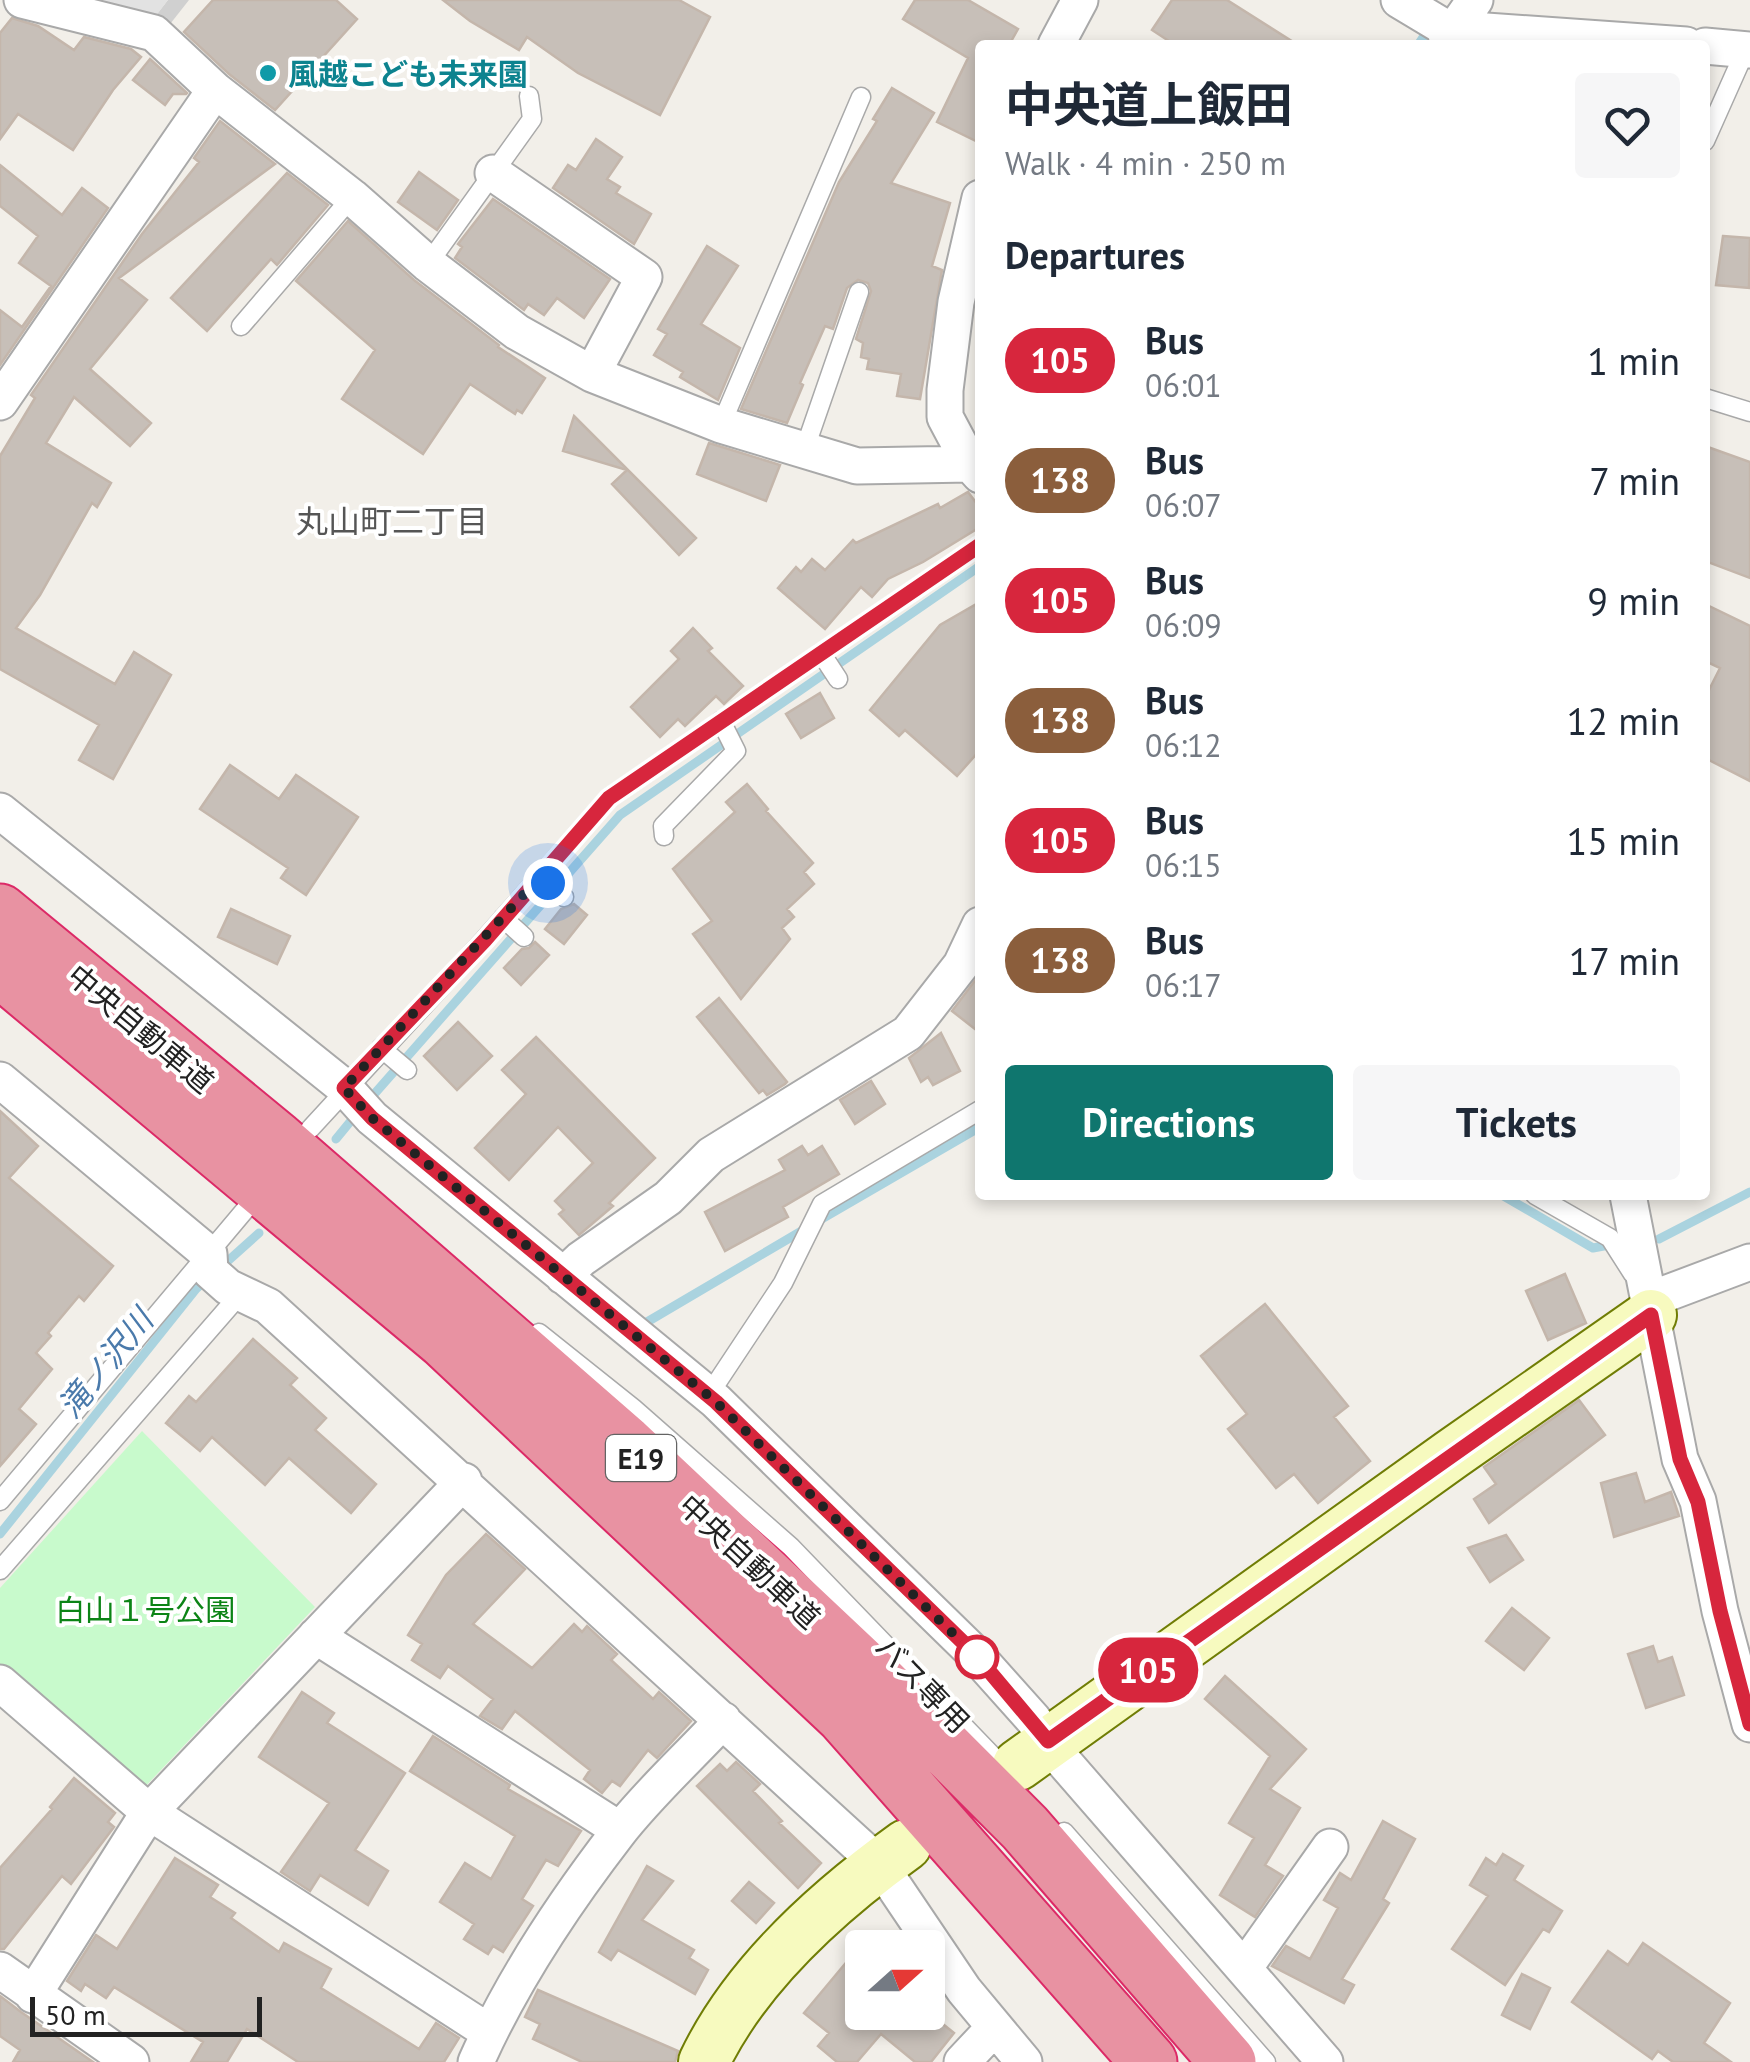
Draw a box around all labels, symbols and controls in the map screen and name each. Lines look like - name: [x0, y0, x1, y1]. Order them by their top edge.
- place label: 風越こども未来園: [288, 54, 528, 93]
- marker: 風越こども未来園: [257, 62, 279, 84]
- text: 中央道上飯田: [1005, 73, 1293, 135]
- button: heart: [1575, 73, 1680, 178]
- text: Walk · 4 min · 250 m: [1005, 142, 1286, 184]
- text: Departures: [1005, 230, 1185, 279]
- text: Bus: [1145, 315, 1204, 364]
- text: 1 min: [1587, 336, 1680, 385]
- text: 105: [1030, 337, 1090, 383]
- text: 06:01: [1145, 364, 1222, 406]
- text: Bus: [1145, 435, 1204, 484]
- text: 7 min: [1589, 456, 1680, 505]
- text: 138: [1030, 457, 1090, 503]
- text: 06:07: [1145, 484, 1222, 526]
- district label: 丸山町二丁目: [296, 500, 488, 542]
- text: Bus: [1145, 555, 1204, 604]
- text: 9 min: [1587, 576, 1680, 625]
- text: 105: [1030, 577, 1090, 623]
- text: 06:09: [1145, 604, 1222, 646]
- text: Bus: [1145, 675, 1204, 724]
- text: 12 min: [1567, 696, 1680, 745]
- text: 138: [1030, 697, 1090, 743]
- text: 06:12: [1145, 724, 1222, 766]
- text: Bus: [1145, 795, 1204, 844]
- text: 15 min: [1567, 816, 1680, 865]
- text: 105: [1030, 817, 1090, 863]
- text: 06:15: [1145, 844, 1222, 886]
- your location: [523, 858, 573, 908]
- text: Bus: [1145, 915, 1204, 964]
- text: 17 min: [1569, 936, 1680, 985]
- text: 138: [1030, 937, 1090, 983]
- street label: 中央自動車道: [60, 955, 222, 1101]
- text: 06:17: [1145, 964, 1222, 1006]
- button: Directions: [1005, 1065, 1333, 1180]
- button: Tickets: [1353, 1065, 1680, 1180]
- water label: 滝ノ沢川: [48, 1298, 163, 1426]
- road number: E19: [606, 1435, 676, 1481]
- street label: 中央自動車道: [671, 1485, 829, 1637]
- park label: 白山１号公園: [55, 1590, 235, 1629]
- street label: バス専用: [867, 1627, 979, 1741]
- unlabelled marker: [956, 1636, 998, 1678]
- line badge: 105: [1090, 1638, 1206, 1702]
- text: 105: [1118, 1647, 1178, 1693]
- north arrow: [845, 1930, 945, 2030]
- map controls: [845, 1930, 945, 2030]
- scale bar: [30, 1992, 262, 2036]
- text: 50 m: [45, 1996, 106, 2033]

